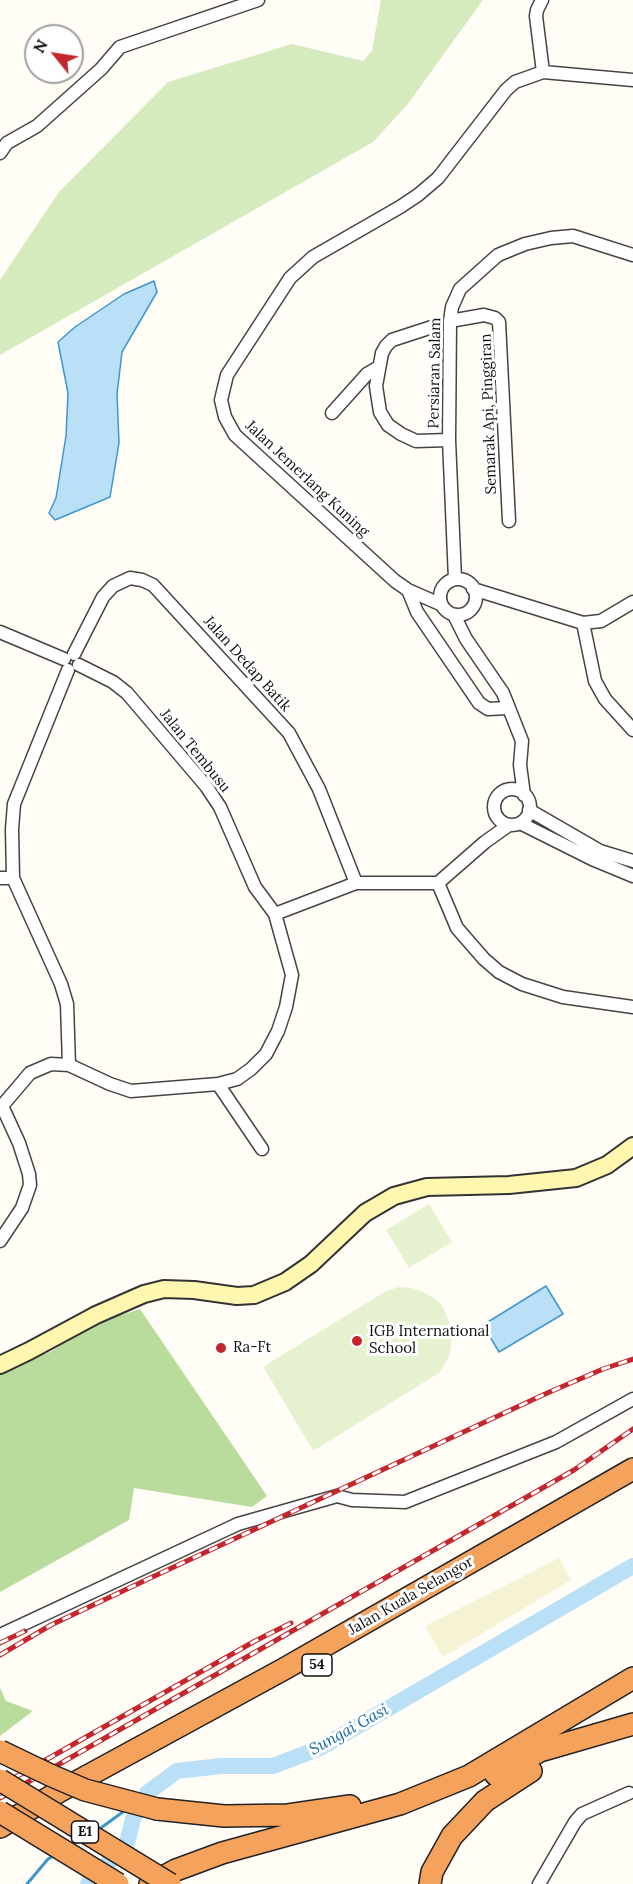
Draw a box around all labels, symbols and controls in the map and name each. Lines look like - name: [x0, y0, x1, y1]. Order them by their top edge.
- north arrow: [24, 24, 84, 84]
- text: N: [28, 36, 52, 56]
- street label: Persiaran Salam: [425, 317, 445, 429]
- street label: Semarak Api, Pinggiran: [477, 333, 501, 495]
- street label: Jalan Jemerlang Kuning: [241, 417, 373, 541]
- street label: Jalan Dedap Batik: [200, 613, 294, 715]
- street label: Jalan Tembusu: [156, 706, 234, 796]
- place label: IGB International School: [369, 1323, 489, 1358]
- marker: IGB International School: [350, 1334, 364, 1348]
- place label: Ra-Ft: [233, 1339, 271, 1357]
- marker: Ra-Ft: [214, 1341, 228, 1355]
- street label: Jalan Kuala Selangor: [345, 1553, 477, 1639]
- road number: 54: [302, 1654, 332, 1676]
- water label: Sungai Gasi: [306, 1700, 392, 1760]
- road number: E1: [72, 1821, 98, 1843]

